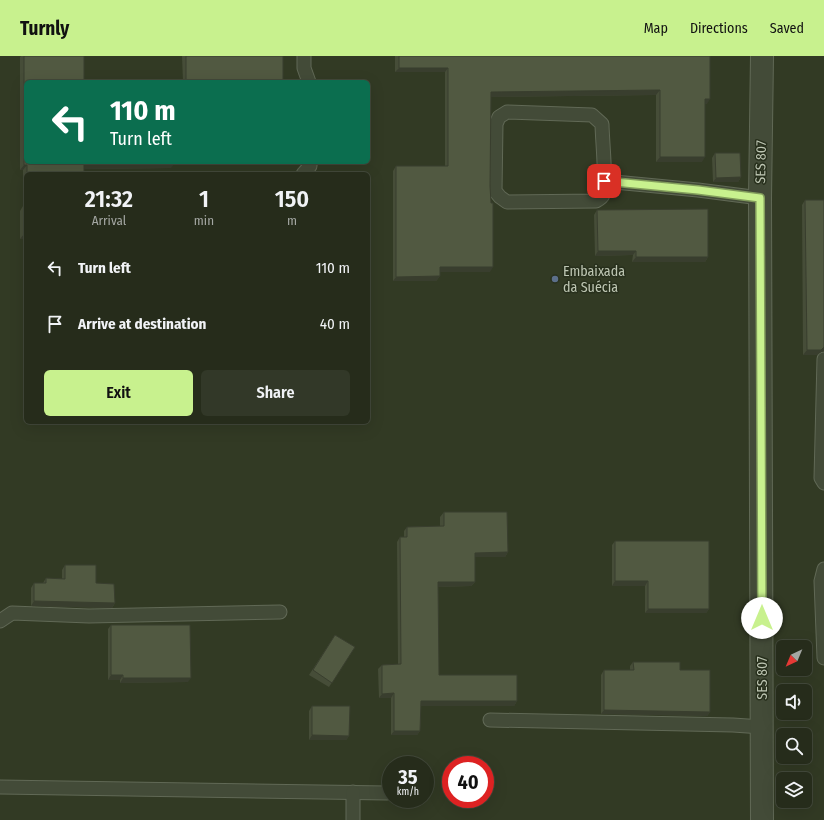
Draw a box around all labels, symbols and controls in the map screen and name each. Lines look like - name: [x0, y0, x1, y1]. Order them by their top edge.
- text: Turnly: [20, 17, 69, 40]
- text: Map: [644, 20, 668, 37]
- text: Directions: [690, 20, 748, 37]
- text: Saved: [770, 20, 804, 37]
- text: 110 m: [110, 94, 176, 127]
- icon: left: [44, 96, 96, 148]
- text: Turn left: [110, 128, 172, 150]
- street label: SES 807: [752, 140, 770, 184]
- pin: [587, 164, 621, 198]
- icon: arrive: [593, 170, 615, 192]
- text: 21:32: [85, 185, 133, 213]
- text: 1: [199, 185, 209, 213]
- text: 150: [275, 185, 309, 213]
- text: Arrival: [92, 213, 126, 228]
- text: min: [194, 213, 214, 228]
- text: m: [287, 213, 297, 228]
- icon: left: [44, 257, 66, 279]
- text: Turn left: [78, 259, 131, 277]
- text: 110 m: [316, 259, 350, 277]
- place label: Embaixada da Suécia: [563, 263, 625, 296]
- marker: Embaixada da Suécia: [550, 274, 560, 284]
- icon: arrive: [44, 313, 66, 335]
- text: Arrive at destination: [78, 315, 206, 333]
- text: 40 m: [320, 315, 350, 333]
- button: Exit: [44, 370, 193, 416]
- button: Share: [201, 370, 350, 416]
- position arrow: [741, 597, 783, 639]
- north arrow: [776, 640, 812, 676]
- map controls: [776, 640, 812, 808]
- street label: SES 807: [754, 656, 771, 700]
- button: sound: [776, 684, 812, 720]
- button: search: [776, 728, 812, 764]
- speed limit sign: 40: [442, 756, 494, 808]
- text: 35: [398, 765, 418, 789]
- button: layers: [776, 772, 812, 808]
- text: km/h: [397, 786, 419, 798]

